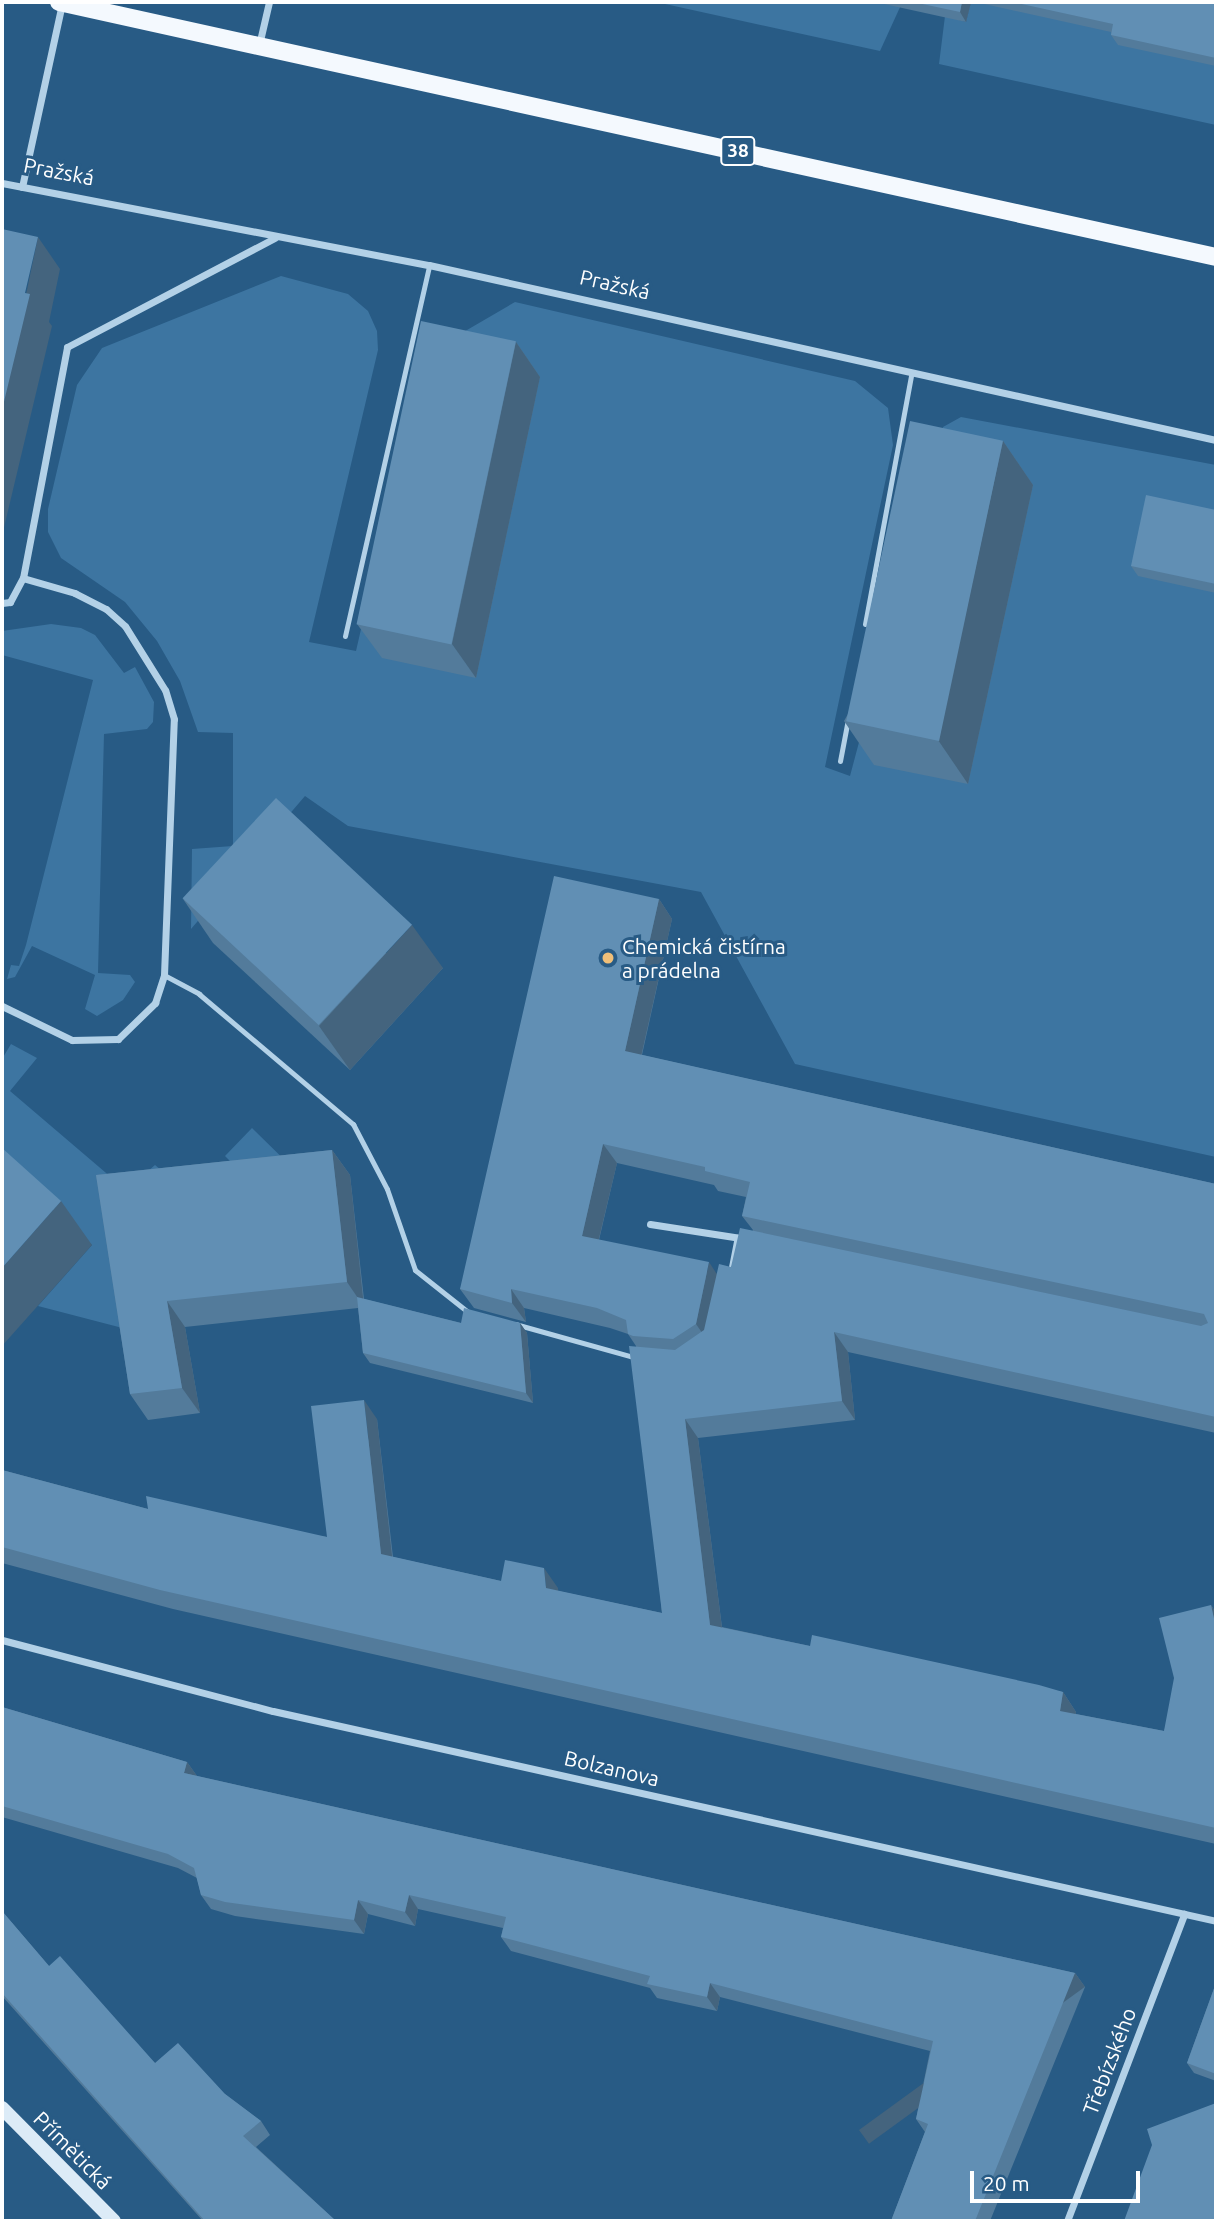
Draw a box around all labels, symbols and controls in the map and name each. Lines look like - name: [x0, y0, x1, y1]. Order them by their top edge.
- road number: 38: [719, 136, 757, 167]
- street label: Pražská: [22, 152, 96, 190]
- street label: Pražská: [577, 264, 653, 304]
- place label: Chemická čistírna a prádelna: [622, 933, 786, 983]
- marker: Chemická čistírna a prádelna: [600, 950, 616, 966]
- street label: Bolzanova: [562, 1745, 662, 1791]
- street label: Třebízského: [1077, 2004, 1141, 2118]
- street label: Přímětická: [29, 2106, 117, 2194]
- scale bar: [973, 2156, 1143, 2200]
- text: 20 m: [983, 2171, 1030, 2195]

